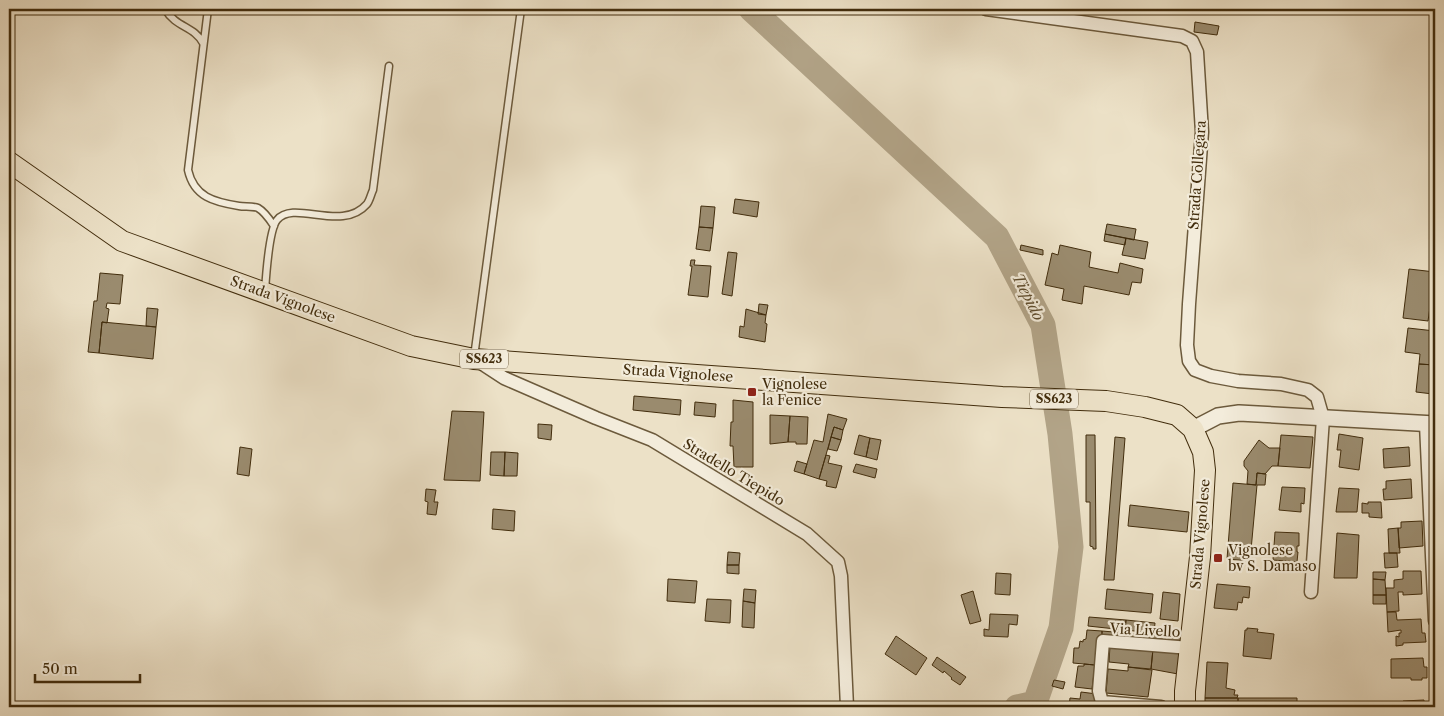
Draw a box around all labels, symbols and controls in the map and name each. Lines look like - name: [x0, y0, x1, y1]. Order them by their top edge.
- street label: Strada Collegara: [1184, 119, 1210, 230]
- water label: Tiepido: [1008, 270, 1048, 324]
- street label: Strada Vignolese: [228, 272, 338, 326]
- road number: SS623: [460, 349, 508, 368]
- street label: Strada Vignolese: [622, 360, 734, 386]
- place label: Vignolese la Fenice: [761, 375, 827, 409]
- marker: Vignolese la Fenice: [746, 386, 758, 398]
- road number: SS623: [1030, 389, 1078, 408]
- street label: Stradello Tiepido: [680, 435, 788, 509]
- street label: Strada Vignolese: [1186, 478, 1214, 590]
- place label: Vignolese bv S. Damaso: [1227, 541, 1317, 575]
- marker: Vignolese bv S. Damaso: [1212, 552, 1224, 564]
- street label: Via Livello: [1108, 619, 1181, 641]
- scale bar: [35, 651, 140, 683]
- text: 50 m: [42, 659, 78, 678]

